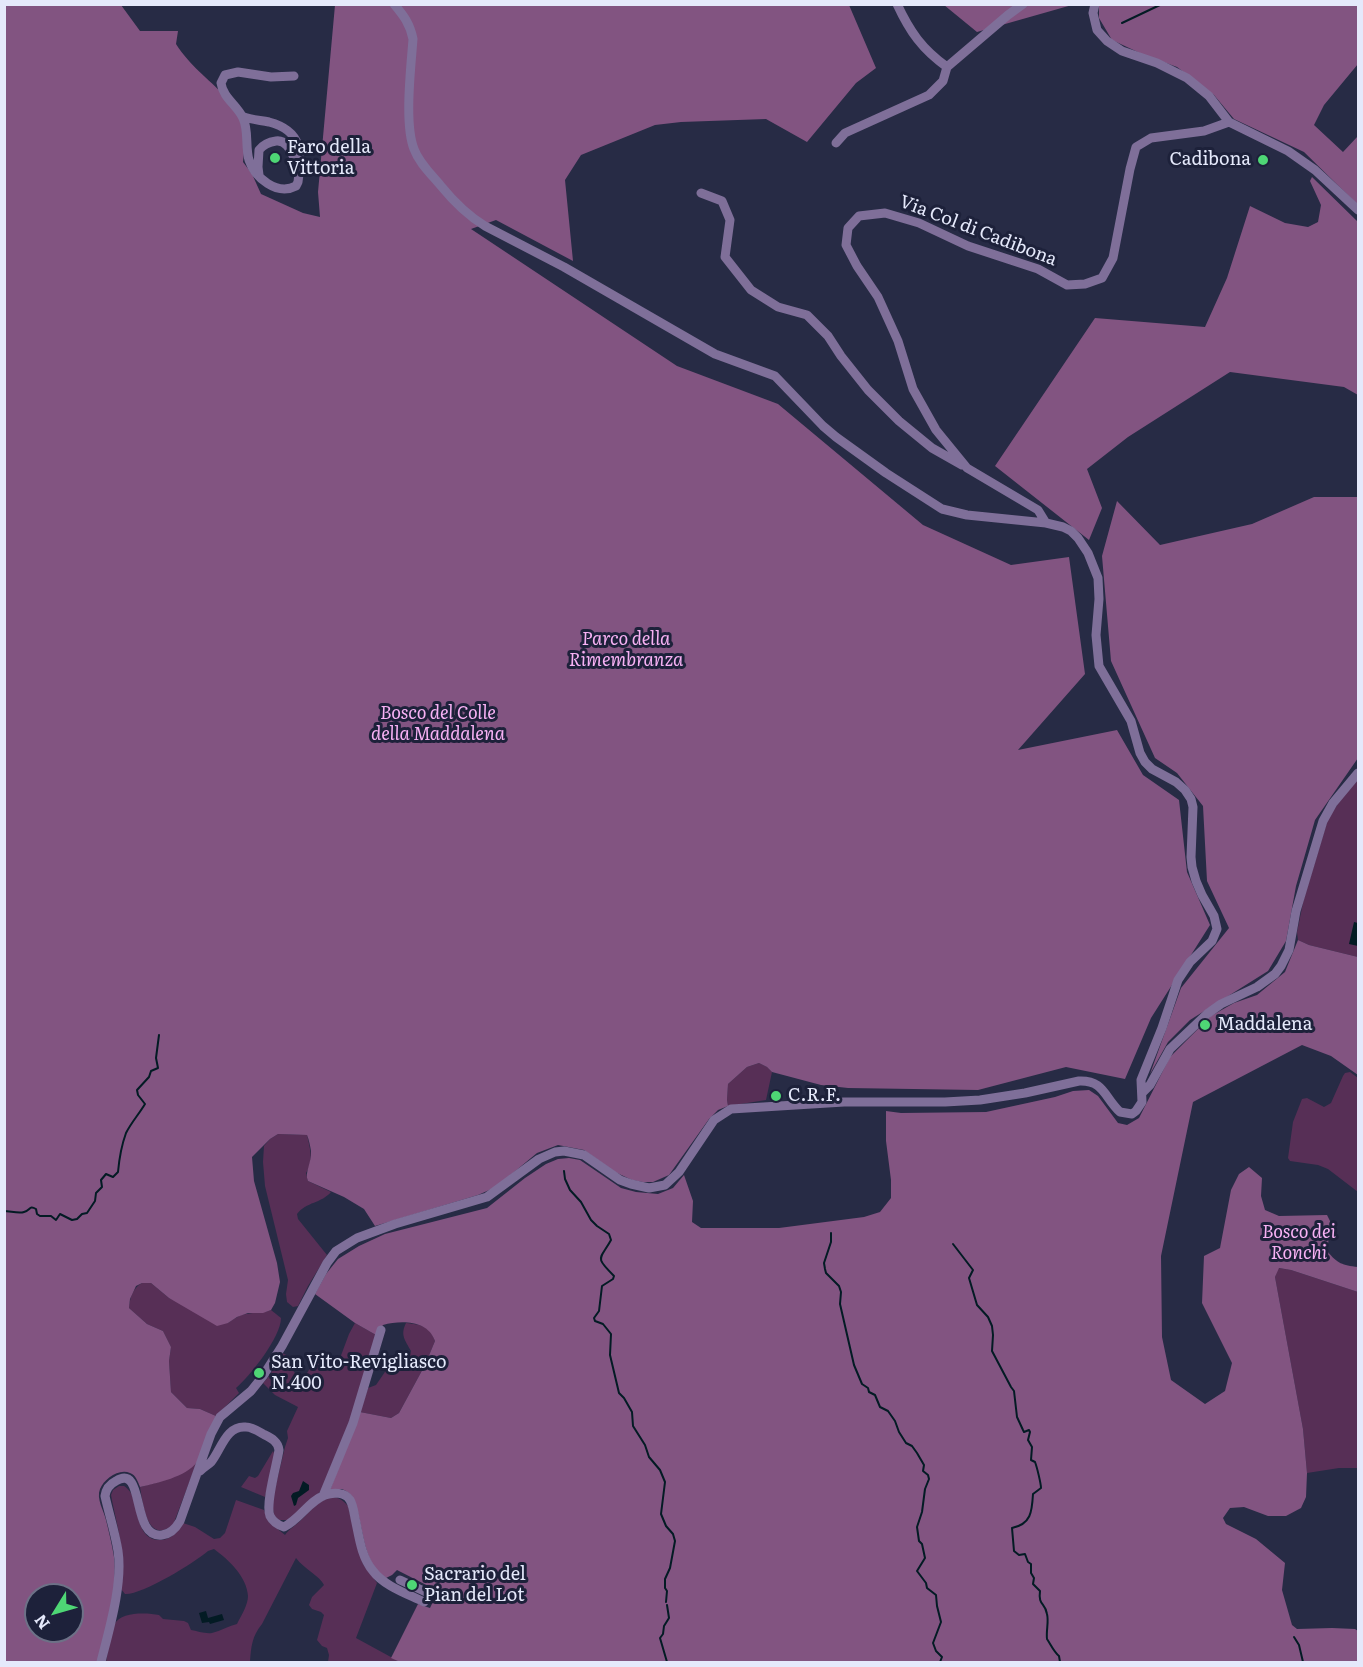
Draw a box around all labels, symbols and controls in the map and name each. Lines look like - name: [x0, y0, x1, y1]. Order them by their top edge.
- place label: Faro della Vittoria: [287, 137, 371, 180]
- place label: Cadibona: [1169, 149, 1251, 171]
- marker: Faro della Vittoria: [268, 151, 282, 165]
- marker: Cadibona: [1256, 153, 1270, 167]
- street label: Via Col di Cadibona: [896, 191, 1060, 271]
- park label: Parco della Rimembranza: [569, 629, 683, 672]
- park label: Bosco del Colle della Maddalena: [371, 703, 505, 746]
- place label: Maddalena: [1217, 1014, 1312, 1036]
- marker: Maddalena: [1198, 1018, 1212, 1032]
- place label: C.R.F.: [788, 1085, 841, 1107]
- marker: C.R.F.: [769, 1089, 783, 1103]
- park label: Bosco dei Ronchi: [1262, 1222, 1336, 1264]
- place label: San Vito-Revigliasco N.400: [271, 1352, 446, 1394]
- marker: San Vito-Revigliasco N.400: [252, 1366, 266, 1380]
- place label: Sacrario del Pian del Lot: [424, 1564, 526, 1606]
- marker: Sacrario del Pian del Lot: [405, 1578, 419, 1592]
- north arrow: [24, 1583, 84, 1643]
- text: N: [28, 1610, 55, 1635]

